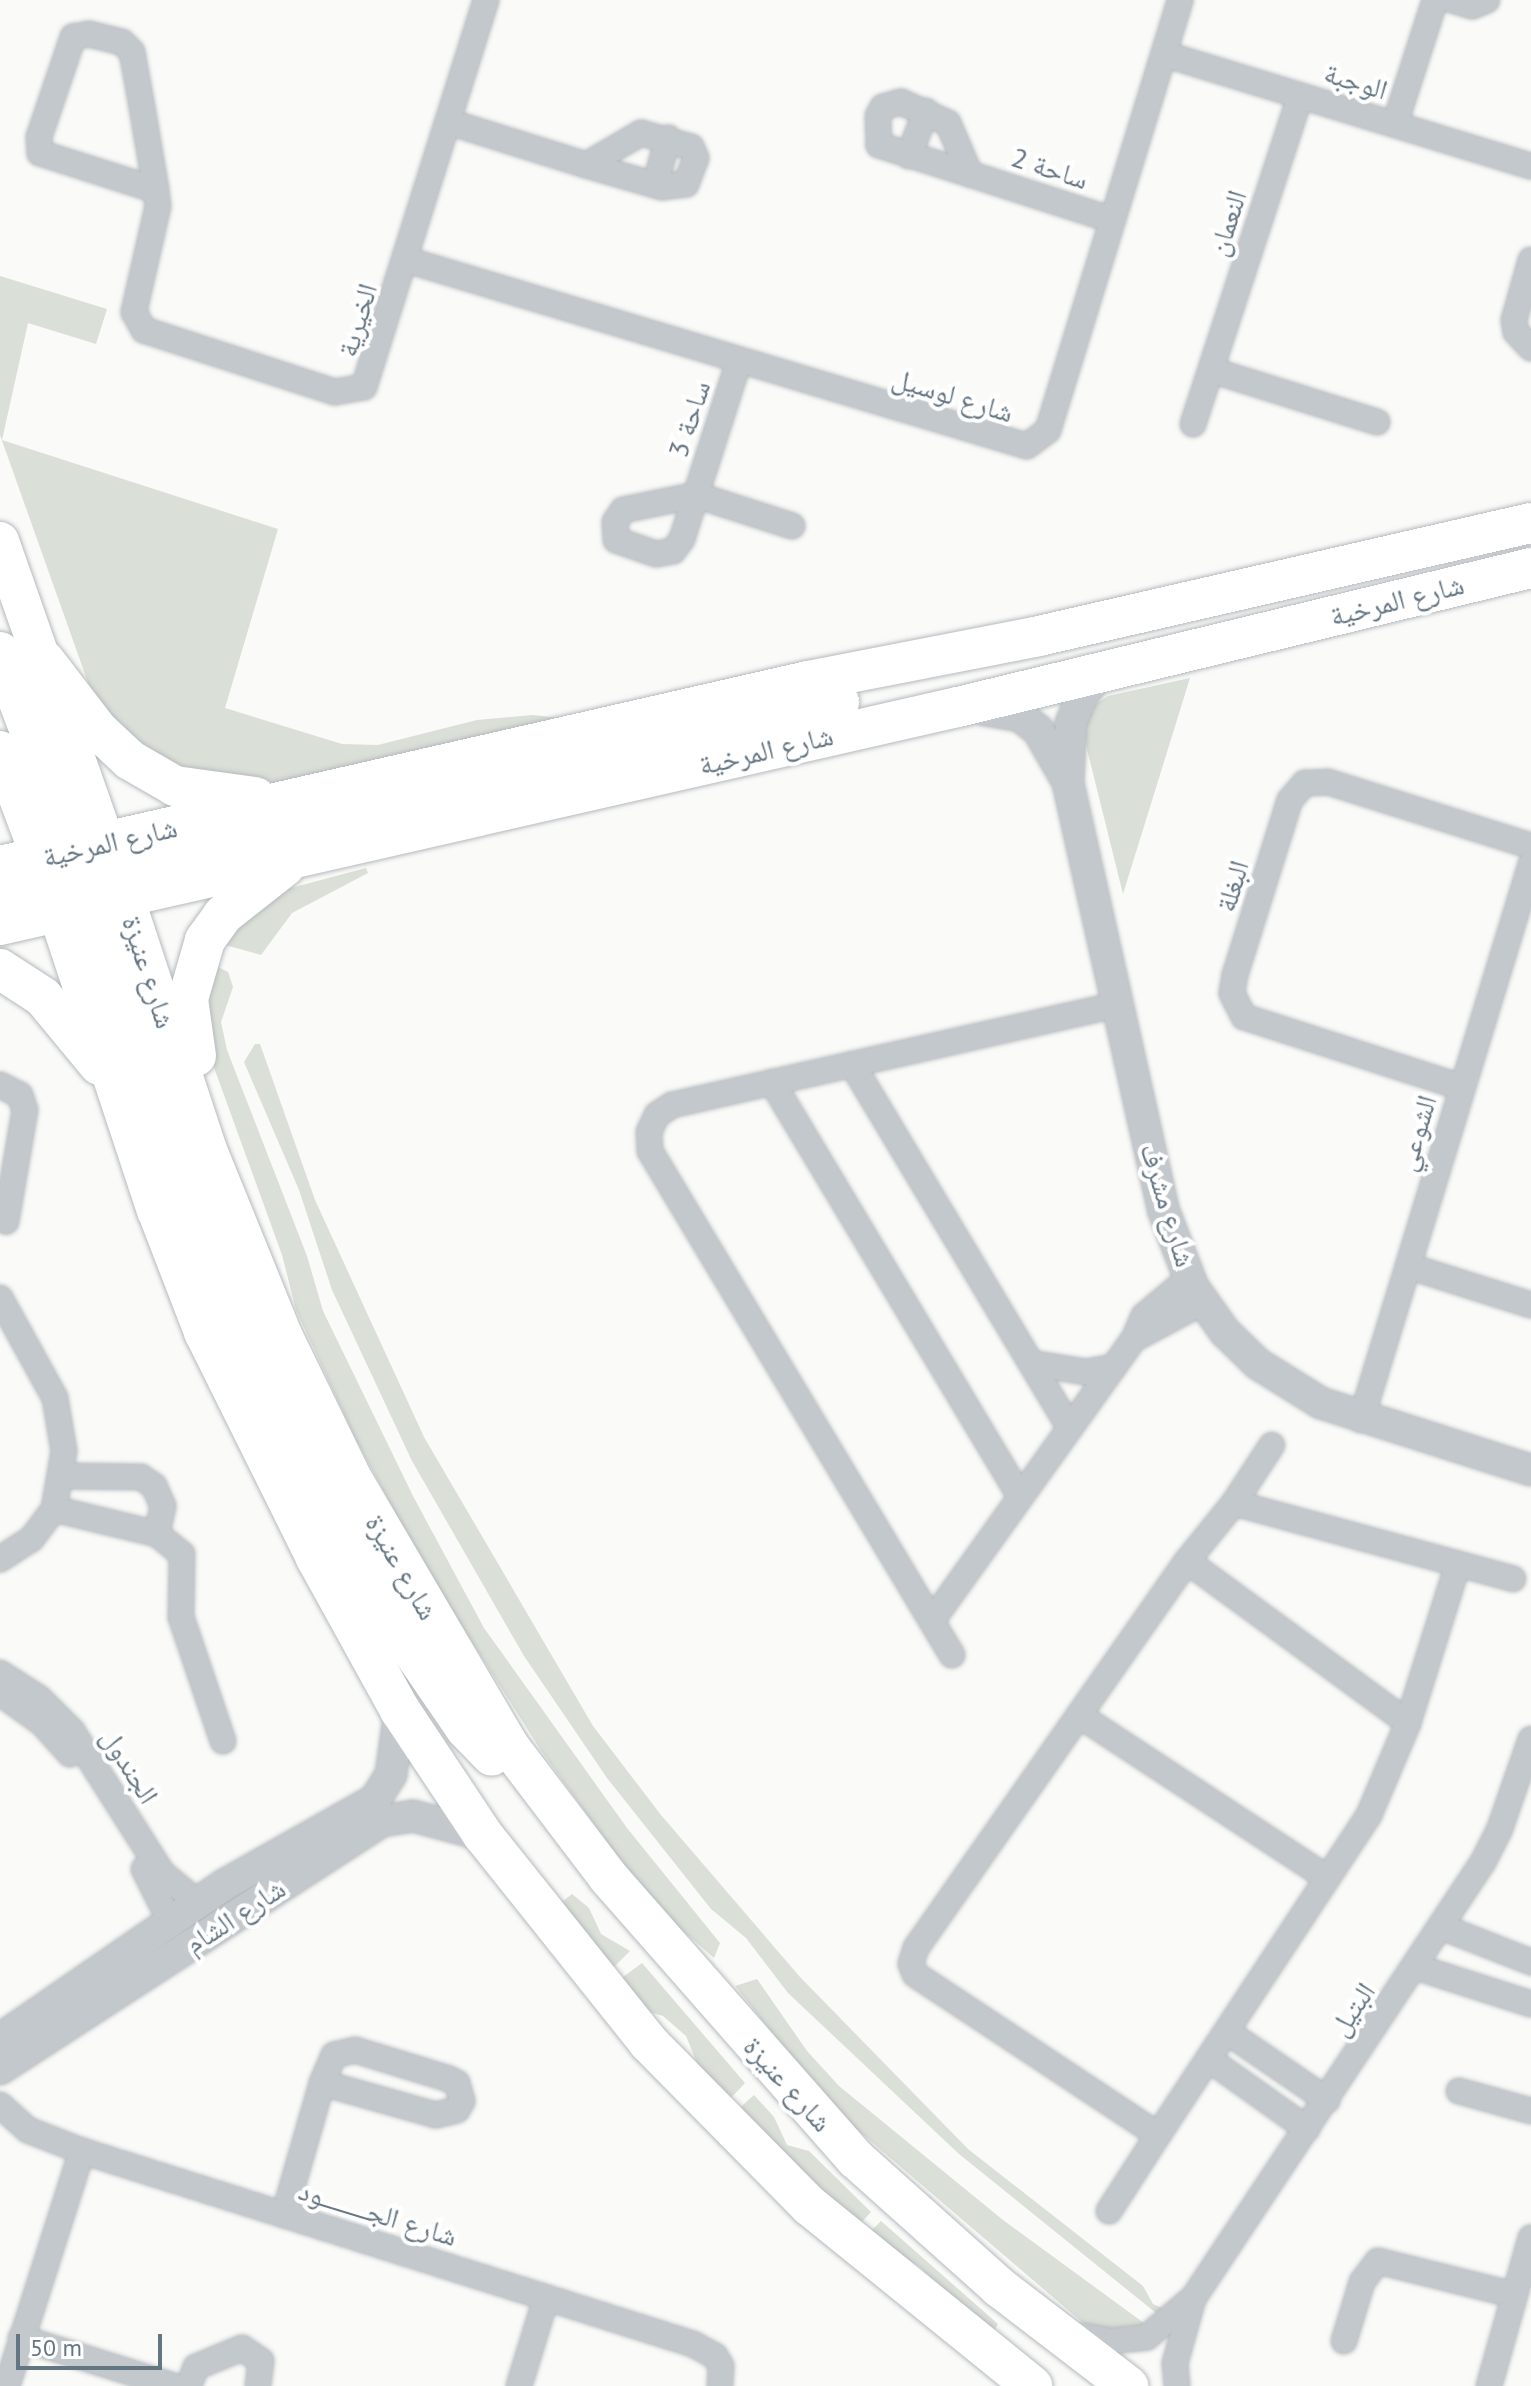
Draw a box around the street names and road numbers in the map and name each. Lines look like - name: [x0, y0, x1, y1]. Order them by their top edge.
- street label: الوجبة: [1320, 56, 1392, 106]
- street label: ساحة 2: [1007, 140, 1093, 196]
- street label: النعمان: [1201, 186, 1253, 260]
- street label: الخيرية: [330, 279, 384, 361]
- street label: شارع لوسيل: [888, 361, 1018, 429]
- street label: ساحة 3: [661, 376, 717, 462]
- street label: شارع المرخية: [1327, 567, 1467, 633]
- street label: شارع المرخية: [696, 718, 836, 782]
- street label: شارع المرخية: [40, 810, 180, 874]
- street label: البغلة: [1208, 856, 1256, 916]
- street label: شارع عنيزة: [115, 912, 183, 1032]
- street label: الشوعي: [1389, 1091, 1443, 1175]
- street label: شارع مشرف: [1133, 1139, 1203, 1271]
- street label: شارع عنيزة: [358, 1508, 446, 1626]
- street label: الجندول: [94, 1722, 166, 1810]
- street label: شارع الشام: [179, 1871, 291, 1961]
- street label: البتيل: [1322, 1976, 1382, 2042]
- street label: شارع عنيزة: [737, 2030, 839, 2138]
- street label: شارع الجــــــــود: [295, 2173, 461, 2253]

